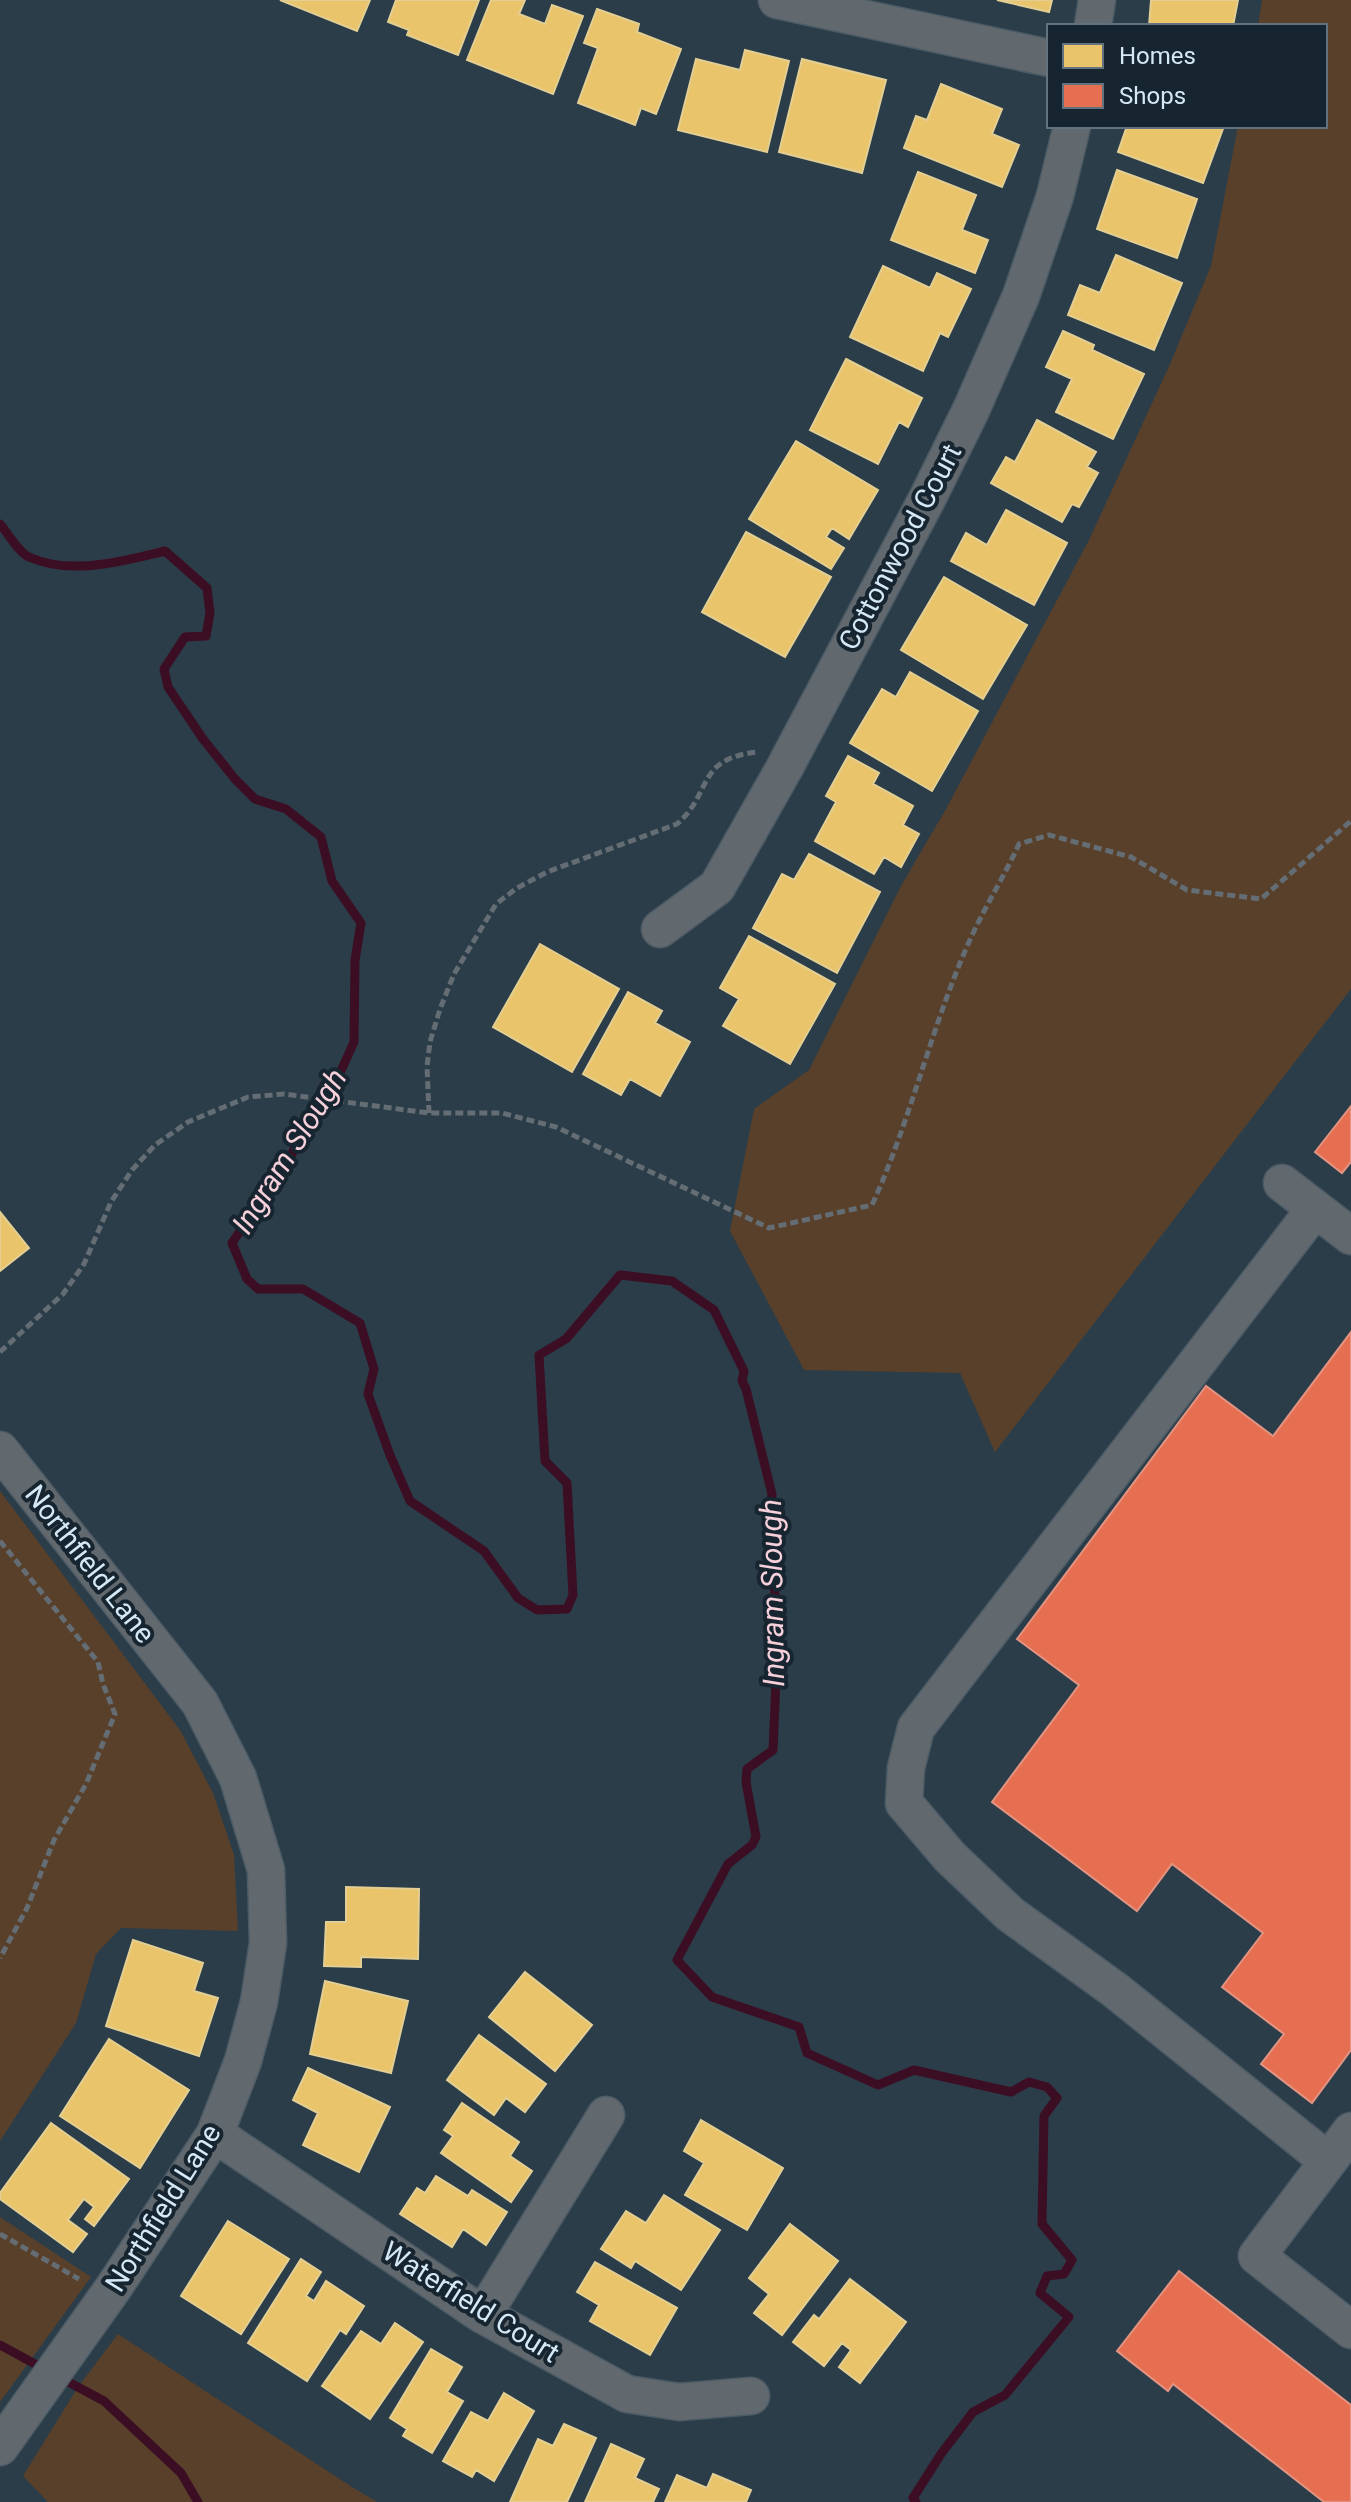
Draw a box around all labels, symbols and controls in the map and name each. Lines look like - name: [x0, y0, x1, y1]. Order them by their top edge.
- legend: [1047, 24, 1327, 128]
- text: Homes: [1119, 42, 1196, 70]
- text: Shops: [1119, 82, 1186, 110]
- street label: Cottonwood Court: [832, 438, 968, 656]
- water label: Ingram Slough: [224, 1062, 354, 1240]
- street label: Northfield Lane: [18, 1478, 162, 1650]
- water label: Ingram Slough: [753, 1499, 791, 1687]
- street label: Northfield Lane: [98, 2118, 228, 2298]
- street label: Waterfield Court: [377, 2234, 565, 2370]

